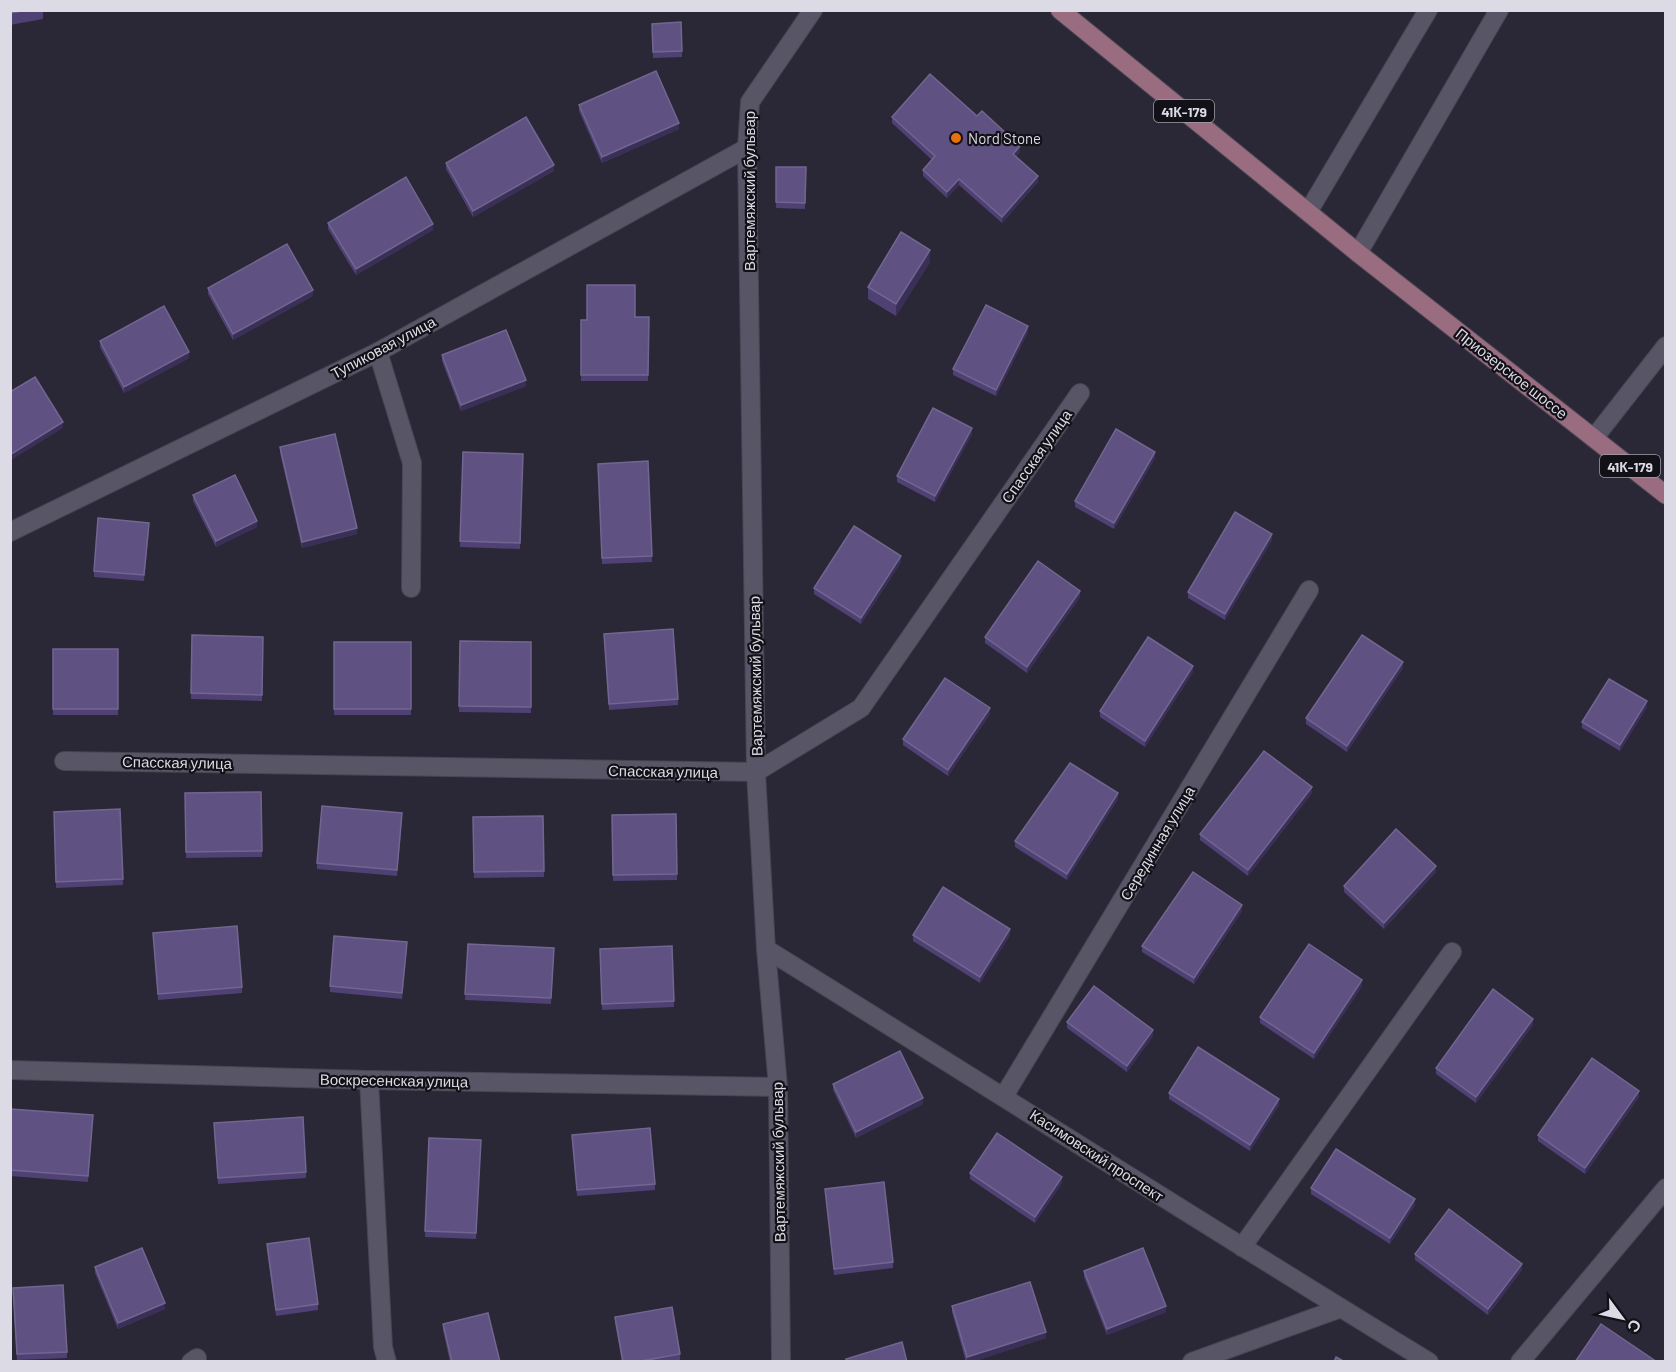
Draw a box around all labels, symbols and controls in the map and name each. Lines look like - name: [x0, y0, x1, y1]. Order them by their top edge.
- road number: 41К-179: [1154, 100, 1214, 122]
- street label: Вартемяжский бульвар: [740, 111, 758, 271]
- place label: Nord Stone: [968, 129, 1041, 147]
- marker: Nord Stone: [949, 131, 963, 145]
- street label: Тупиковая улица: [328, 312, 439, 382]
- street label: Приозерское шоссе: [1453, 324, 1571, 422]
- street label: Спасская улица: [997, 405, 1075, 506]
- road number: 41К-179: [1600, 455, 1660, 477]
- street label: Вартемяжский бульвар: [745, 596, 765, 756]
- street label: Спасская улица: [122, 752, 233, 772]
- street label: Спасская улица: [608, 761, 719, 781]
- street label: Серединная улица: [1116, 782, 1199, 903]
- street label: Воскресенская улица: [320, 1070, 469, 1090]
- street label: Вартемяжский бульвар: [768, 1082, 788, 1242]
- street label: Касимовский проспект: [1027, 1105, 1167, 1205]
- north arrow: [1592, 1288, 1652, 1348]
- text: С: [1624, 1316, 1646, 1337]

